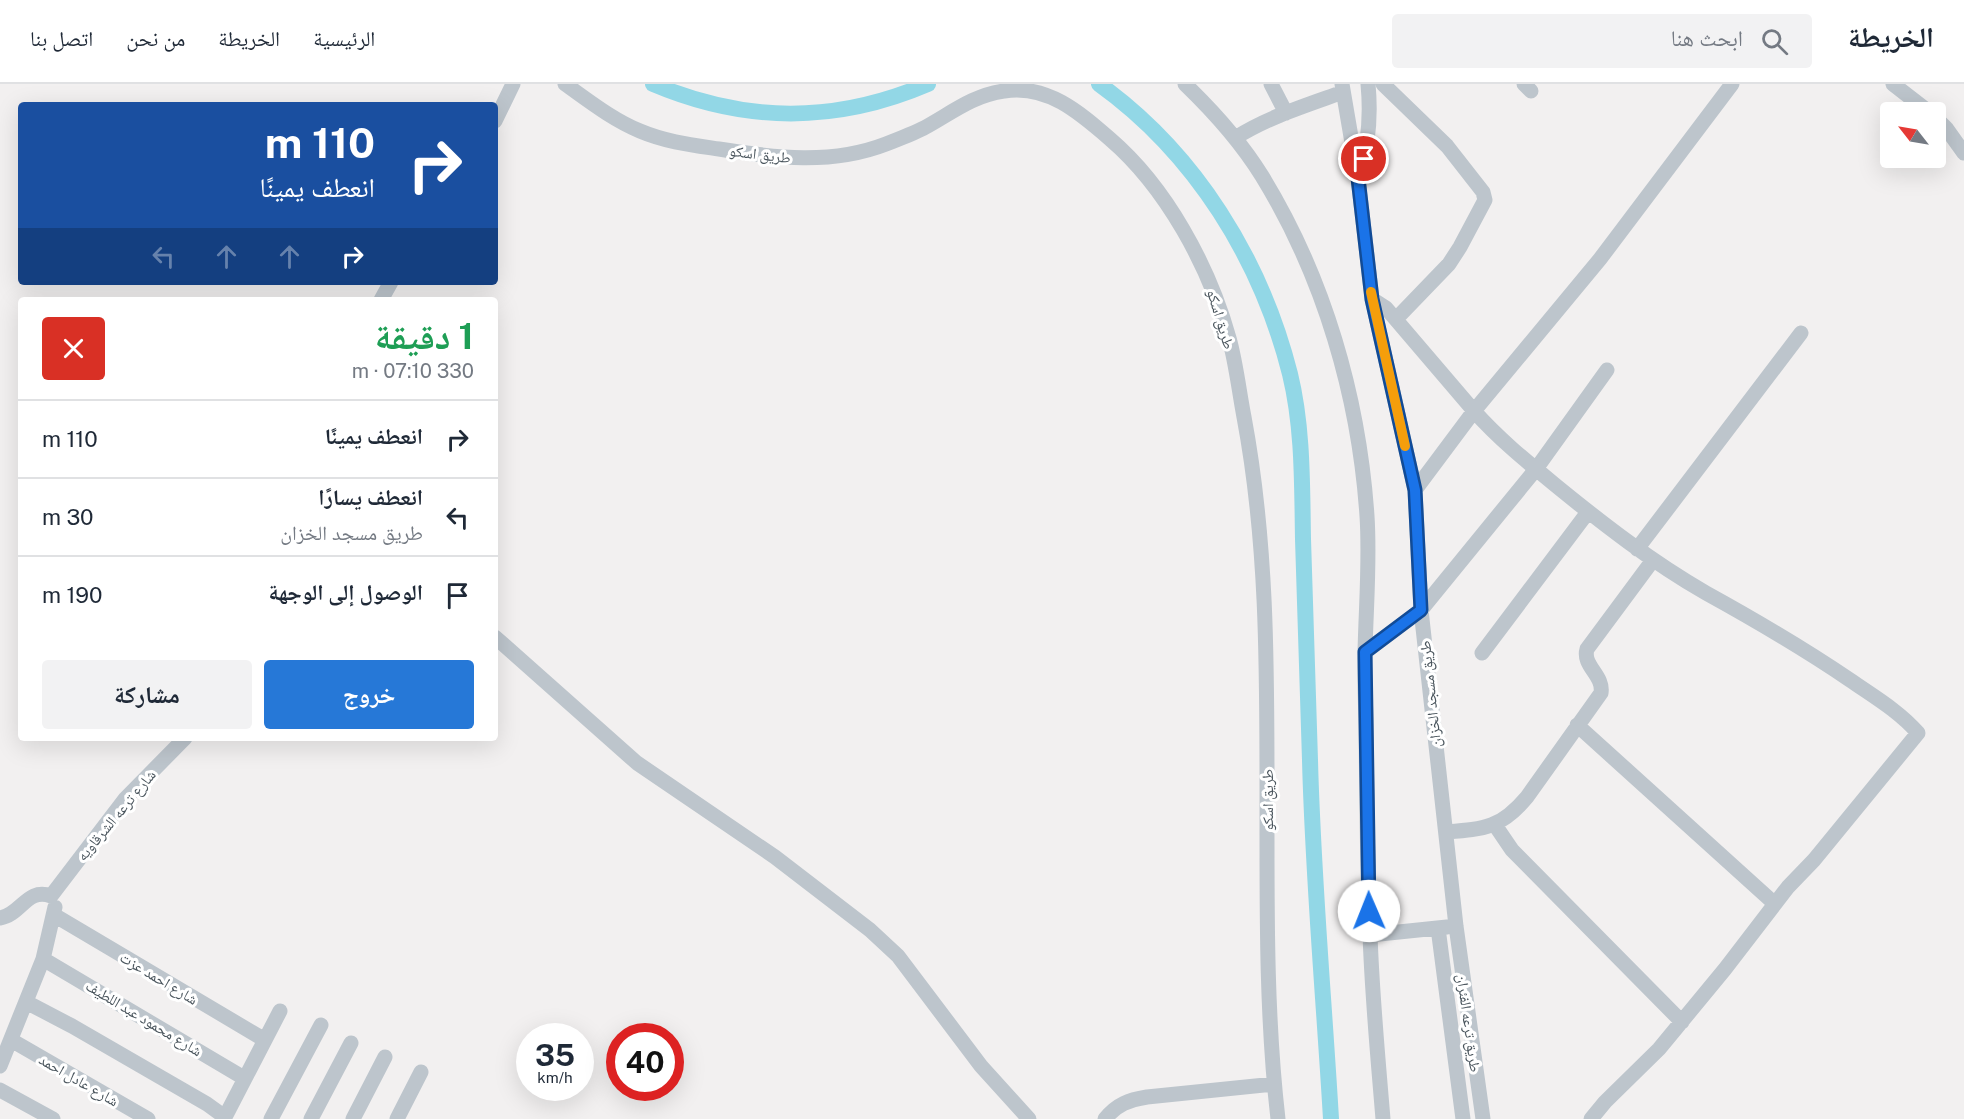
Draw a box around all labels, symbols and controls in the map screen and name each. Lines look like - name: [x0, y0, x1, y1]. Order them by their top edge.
- search box: [1392, 14, 1812, 68]
- text: الخريطة: [1848, 20, 1934, 53]
- text: ابحث هنا: [1671, 25, 1743, 51]
- icon: search: [1758, 25, 1791, 58]
- text: اتصل بنا: [30, 26, 93, 51]
- text: من نحن: [126, 26, 185, 51]
- text: الخريطة: [218, 26, 280, 51]
- text: الرئيسية: [313, 26, 375, 51]
- north arrow: [1880, 102, 1946, 168]
- map controls: [1880, 102, 1946, 168]
- text: 110 m: [265, 118, 375, 167]
- icon: right: [396, 126, 474, 204]
- pin: [1338, 133, 1389, 184]
- street label: طريق اسكو: [728, 142, 792, 168]
- icon: arrive: [1347, 142, 1380, 175]
- text: انعطف يمينًا: [260, 171, 375, 203]
- icon: left: [147, 240, 180, 273]
- icon: ahead: [210, 240, 243, 273]
- icon: ahead: [273, 240, 306, 273]
- icon: right: [336, 240, 369, 273]
- street label: طريق اسكو: [1202, 287, 1238, 352]
- text: 1 دقيقة: [375, 315, 474, 357]
- button: close: [42, 317, 105, 380]
- text: 330 m · 07:10: [352, 359, 474, 383]
- text: انعطف يمينًا: [325, 423, 423, 449]
- icon: right: [441, 423, 474, 456]
- text: 110 m: [42, 426, 98, 452]
- text: انعطف يسارًا: [318, 484, 423, 510]
- icon: left: [441, 501, 474, 534]
- text: 30 m: [42, 504, 94, 530]
- text: طريق مسجد الخزان: [280, 521, 423, 545]
- text: الوصول إلى الوجهة: [268, 579, 423, 605]
- icon: arrive: [441, 579, 474, 612]
- text: 190 m: [42, 582, 102, 608]
- street label: طريق مسجد الخزان: [1416, 640, 1446, 748]
- button: مشاركة: [42, 660, 252, 729]
- button: خروج: [264, 660, 474, 729]
- street label: شارع ترعه الشرقاويه: [73, 766, 160, 865]
- street label: طريق اسكو: [1259, 769, 1278, 831]
- position arrow: [1337, 879, 1401, 943]
- street label: شارع احمد عزت: [116, 948, 201, 1010]
- street label: طريق ترعه الفئران: [1452, 973, 1484, 1074]
- street label: شارع محمود عبد اللطيف: [82, 977, 205, 1061]
- speed limit sign: 40: [606, 1023, 684, 1101]
- text: 35: [535, 1037, 575, 1073]
- street label: شارع عادل احمد: [35, 1050, 122, 1111]
- text: km/h: [537, 1069, 573, 1086]

